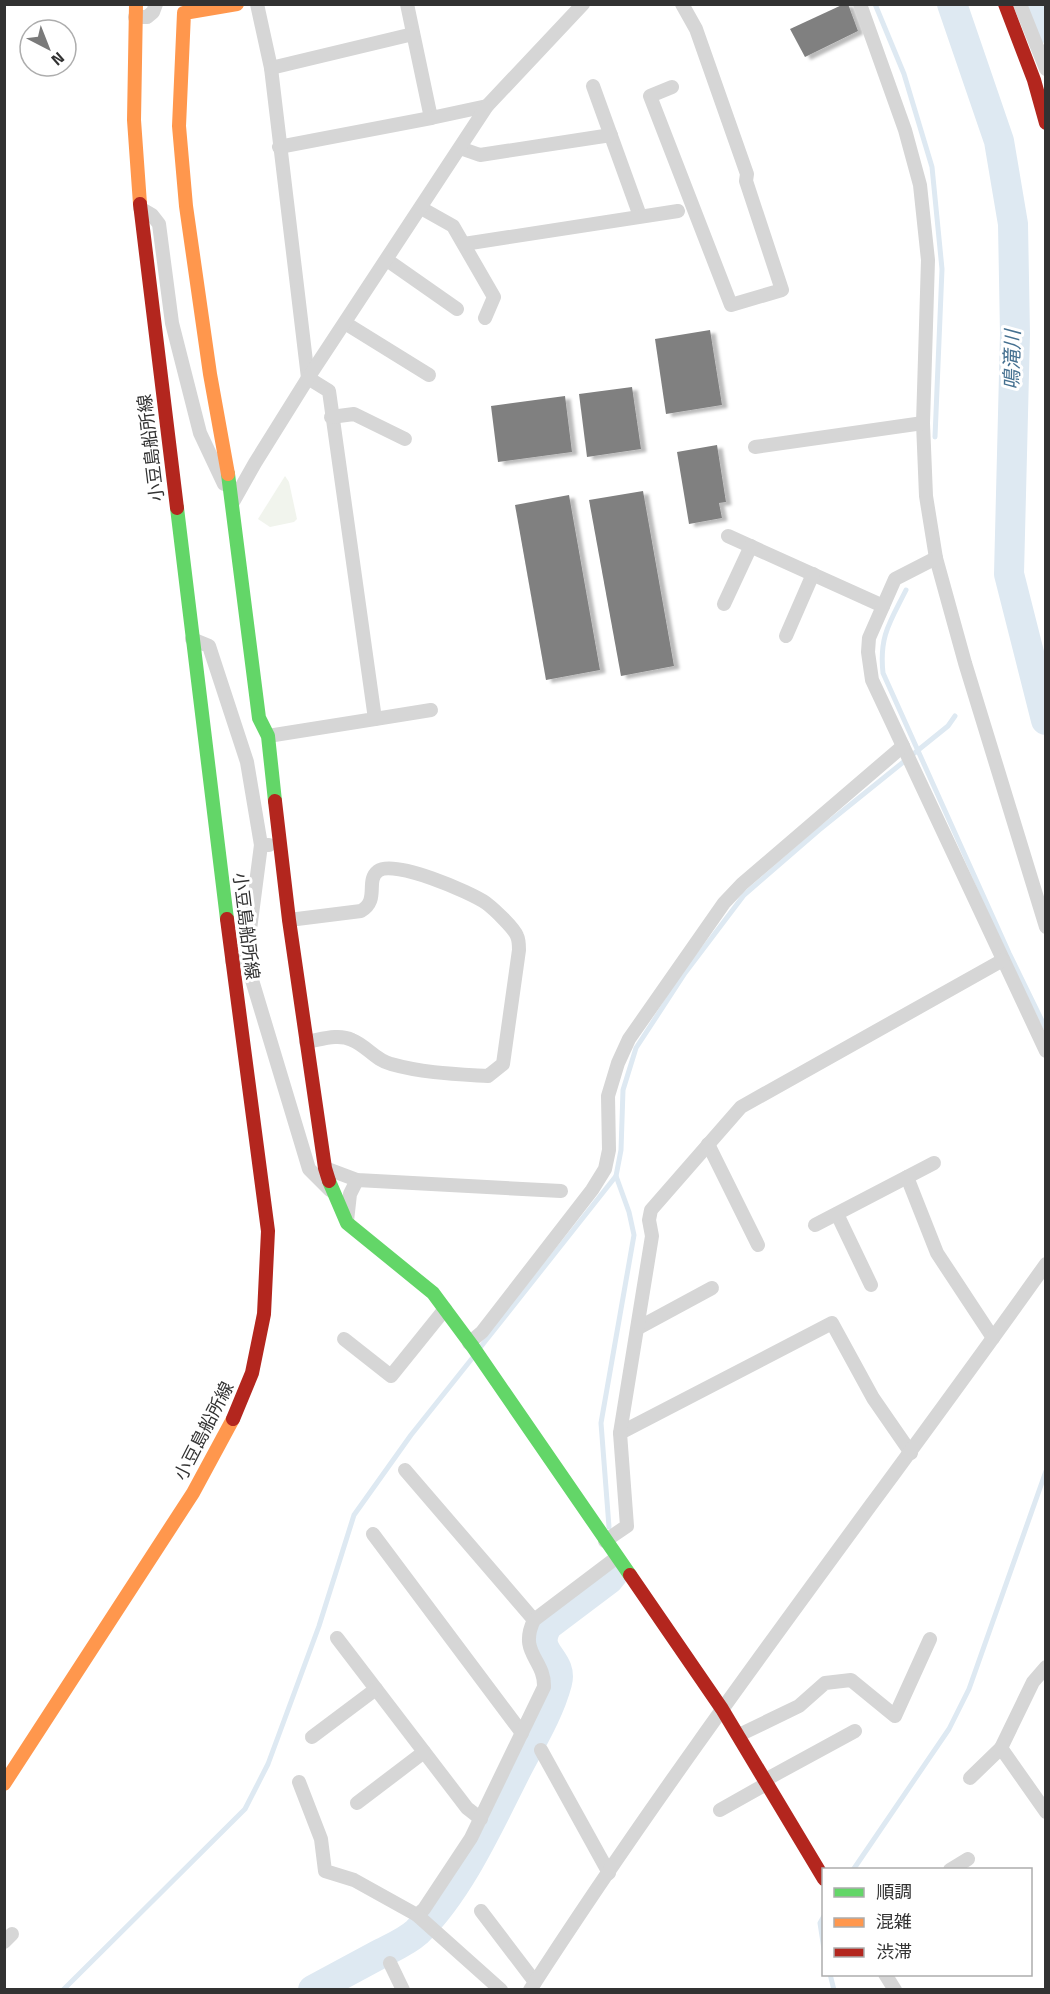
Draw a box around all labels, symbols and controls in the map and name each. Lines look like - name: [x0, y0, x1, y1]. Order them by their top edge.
- north arrow: [18, 18, 78, 78]
- text: N: [46, 47, 70, 72]
- water label: 鳴滝川: [995, 328, 1028, 390]
- street label: 小豆島船所線: [131, 393, 170, 503]
- street label: 小豆島船所線: [227, 871, 266, 981]
- street label: 小豆島船所線: [167, 1377, 240, 1485]
- legend: [822, 1868, 1032, 1976]
- text: 順調: [876, 1878, 912, 1905]
- text: 混雑: [876, 1908, 912, 1935]
- text: 渋滞: [876, 1938, 912, 1965]

